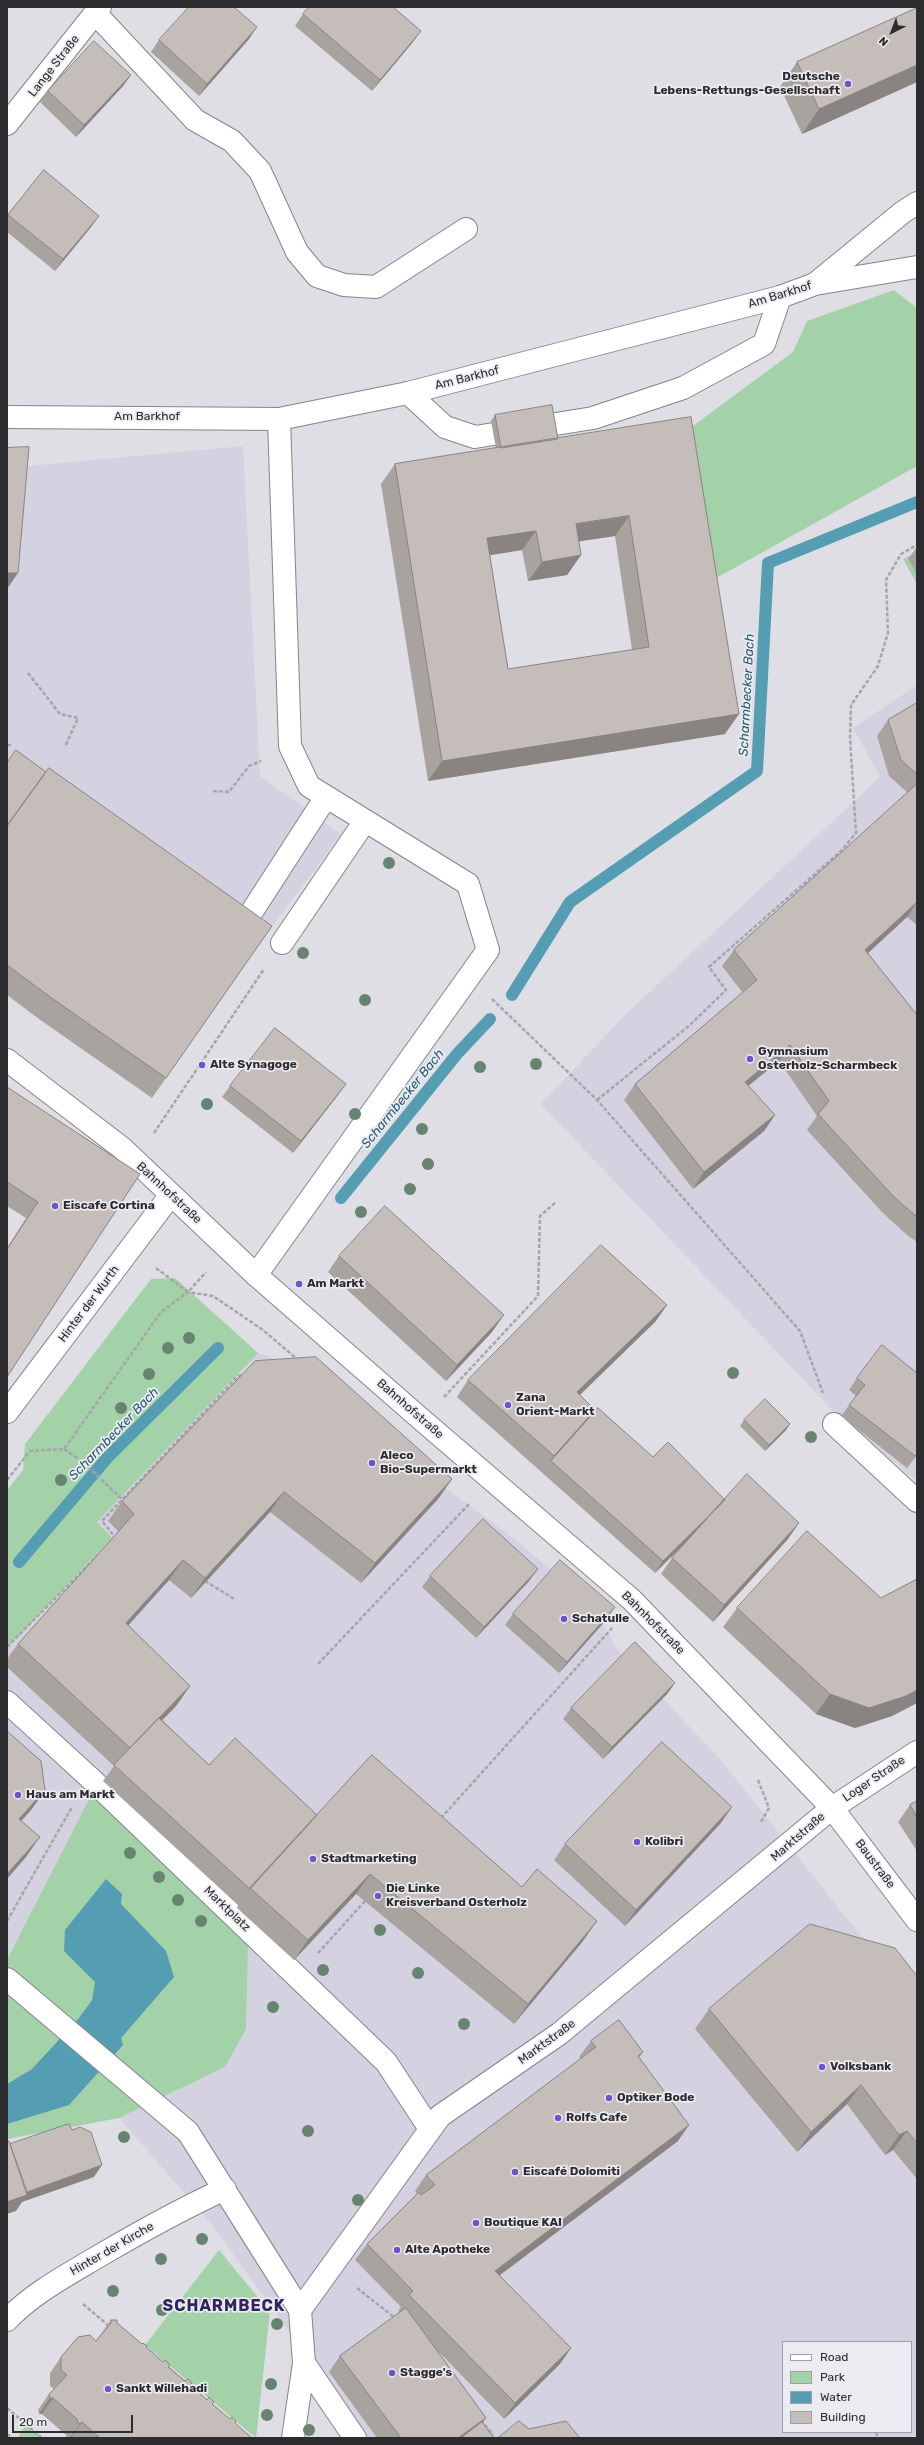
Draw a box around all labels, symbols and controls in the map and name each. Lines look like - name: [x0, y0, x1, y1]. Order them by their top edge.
- north arrow: [872, 12, 912, 52]
- street label: Lange Straße: [25, 32, 83, 100]
- text: N: [876, 34, 891, 49]
- place label: Deutsche Lebens-Rettungs-Gesellschaft: [653, 70, 840, 98]
- marker: Deutsche Lebens-Rettungs-Gesellschaft: [843, 79, 853, 89]
- street label: Am Barkhof: [746, 278, 814, 312]
- street label: Am Barkhof: [433, 363, 501, 393]
- street label: Am Barkhof: [114, 410, 180, 424]
- water label: Scharmbecker Bach: [736, 633, 758, 757]
- place label: Gymnasium Osterholz-Scharmbeck: [758, 1045, 897, 1073]
- water label: Scharmbecker Bach: [358, 1046, 448, 1152]
- marker: Gymnasium Osterholz-Scharmbeck: [745, 1054, 755, 1064]
- place label: Alte Synagoge: [210, 1058, 297, 1072]
- marker: Alte Synagoge: [197, 1060, 207, 1070]
- street label: Bahnhofstraße: [134, 1159, 204, 1227]
- place label: Eiscafe Cortina: [63, 1199, 155, 1213]
- marker: Eiscafe Cortina: [50, 1201, 60, 1211]
- street label: Hinter der Wurth: [56, 1263, 122, 1345]
- place label: Am Markt: [307, 1277, 364, 1291]
- marker: Am Markt: [294, 1279, 304, 1289]
- street label: Bahnhofstraße: [374, 1376, 446, 1442]
- water label: Scharmbecker Bach: [66, 1384, 162, 1484]
- place label: Zana Orient-Markt: [516, 1391, 595, 1419]
- marker: Zana Orient-Markt: [503, 1400, 513, 1410]
- place label: Aleco Bio-Supermarkt: [380, 1449, 477, 1477]
- marker: Aleco Bio-Supermarkt: [367, 1458, 377, 1468]
- street label: Bahnhofstraße: [618, 1588, 688, 1658]
- place label: Schatulle: [572, 1612, 629, 1626]
- marker: Schatulle: [559, 1614, 569, 1624]
- street label: Loger Straße: [840, 1753, 908, 1805]
- place label: Haus am Markt: [26, 1788, 115, 1802]
- marker: Haus am Markt: [13, 1790, 23, 1800]
- street label: Marktstraße: [768, 1809, 828, 1865]
- place label: Kolibri: [645, 1835, 683, 1849]
- marker: Kolibri: [632, 1837, 642, 1847]
- street label: Baustraße: [852, 1837, 898, 1891]
- place label: Stadtmarketing: [321, 1852, 417, 1866]
- marker: Stadtmarketing: [308, 1854, 318, 1864]
- place label: Die Linke Kreisverband Osterholz: [386, 1882, 527, 1910]
- street label: Marktplatz: [201, 1883, 253, 1935]
- marker: Die Linke Kreisverband Osterholz: [373, 1891, 383, 1901]
- street label: Marktstraße: [516, 2016, 578, 2068]
- place label: Volksbank: [830, 2060, 891, 2074]
- marker: Volksbank: [817, 2062, 827, 2072]
- place label: Optiker Bode: [617, 2091, 694, 2105]
- marker: Optiker Bode: [604, 2093, 614, 2103]
- place label: Rolfs Cafe: [566, 2111, 627, 2125]
- marker: Rolfs Cafe: [553, 2113, 563, 2123]
- place label: Eiscafé Dolomiti: [523, 2165, 620, 2179]
- marker: Eiscafé Dolomiti: [510, 2167, 520, 2177]
- place label: Boutique KAI: [484, 2216, 562, 2230]
- marker: Boutique KAI: [471, 2218, 481, 2228]
- street label: Hinter der Kirche: [68, 2219, 156, 2279]
- place label: Alte Apotheke: [405, 2243, 490, 2257]
- marker: Alte Apotheke: [392, 2245, 402, 2255]
- district label: SCHARMBECK: [163, 2296, 285, 2316]
- legend: [782, 2341, 912, 2433]
- text: Road: [820, 2350, 848, 2364]
- place label: Stagge's: [400, 2366, 452, 2380]
- marker: Stagge's: [387, 2368, 397, 2378]
- text: Park: [820, 2370, 845, 2384]
- place label: Sankt Willehadi: [116, 2382, 207, 2396]
- marker: Sankt Willehadi: [103, 2384, 113, 2394]
- text: Water: [820, 2390, 852, 2404]
- scale bar: [14, 2407, 135, 2433]
- text: Building: [820, 2410, 866, 2424]
- text: 20 m: [19, 2415, 47, 2429]

